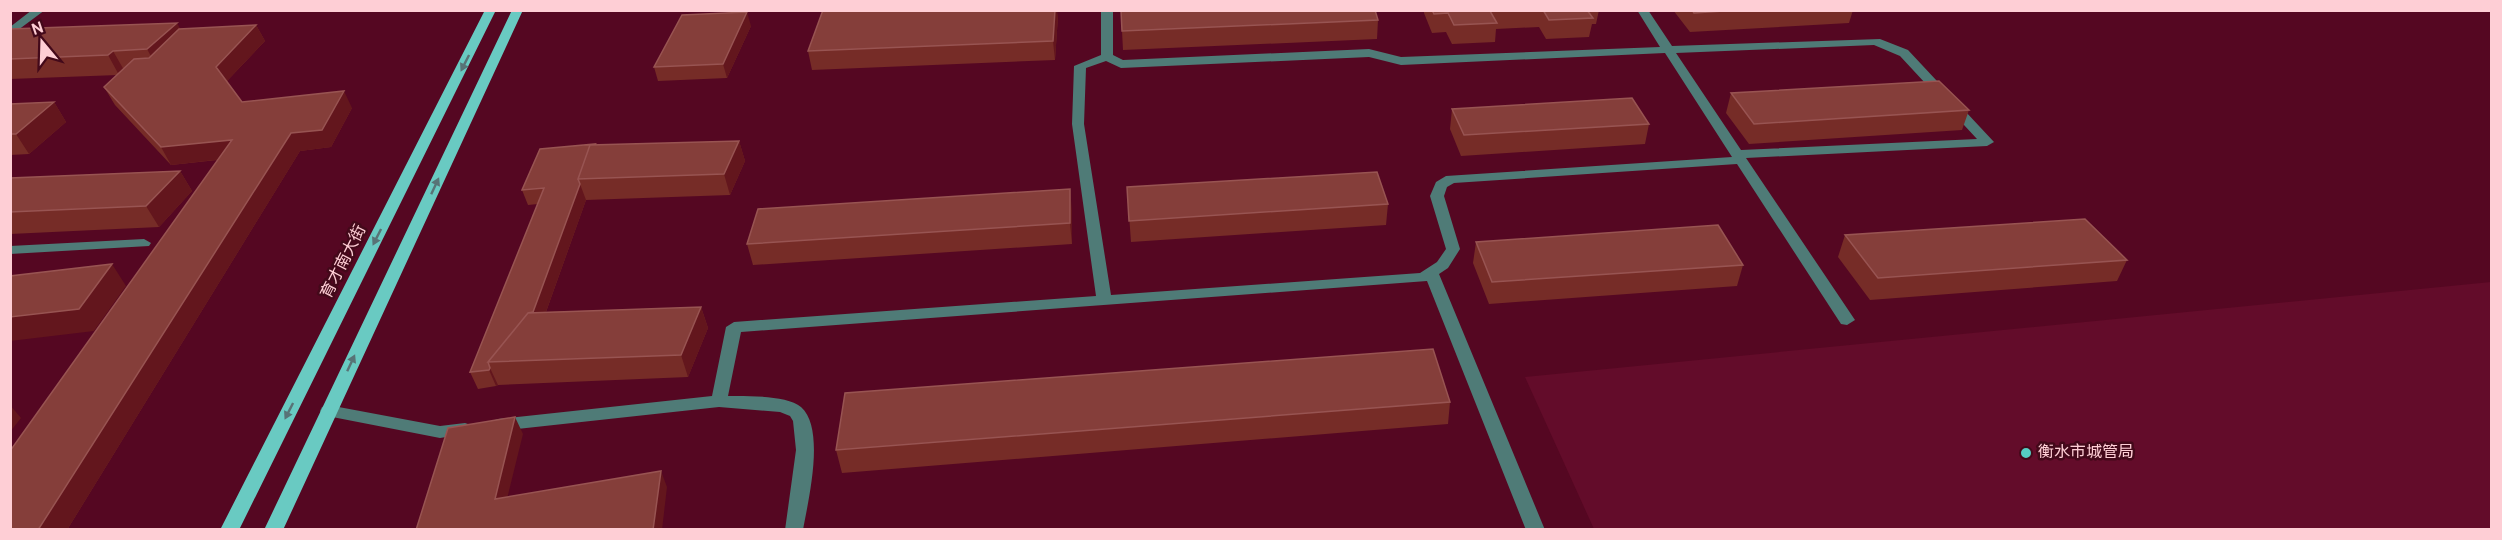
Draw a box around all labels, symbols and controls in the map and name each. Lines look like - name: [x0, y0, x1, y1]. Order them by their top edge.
- north arrow: [12, 12, 72, 72]
- text: N: [29, 18, 46, 41]
- one-way arrow: [460, 54, 469, 71]
- one-way arrow: [430, 178, 439, 195]
- street label: 育才南大街: [317, 222, 371, 302]
- one-way arrow: [372, 228, 382, 245]
- one-way arrow: [347, 354, 356, 371]
- one-way arrow: [284, 402, 294, 419]
- place label: 衡水市城管局: [2038, 443, 2134, 463]
- marker: 衡水市城管局: [2019, 446, 2033, 460]

